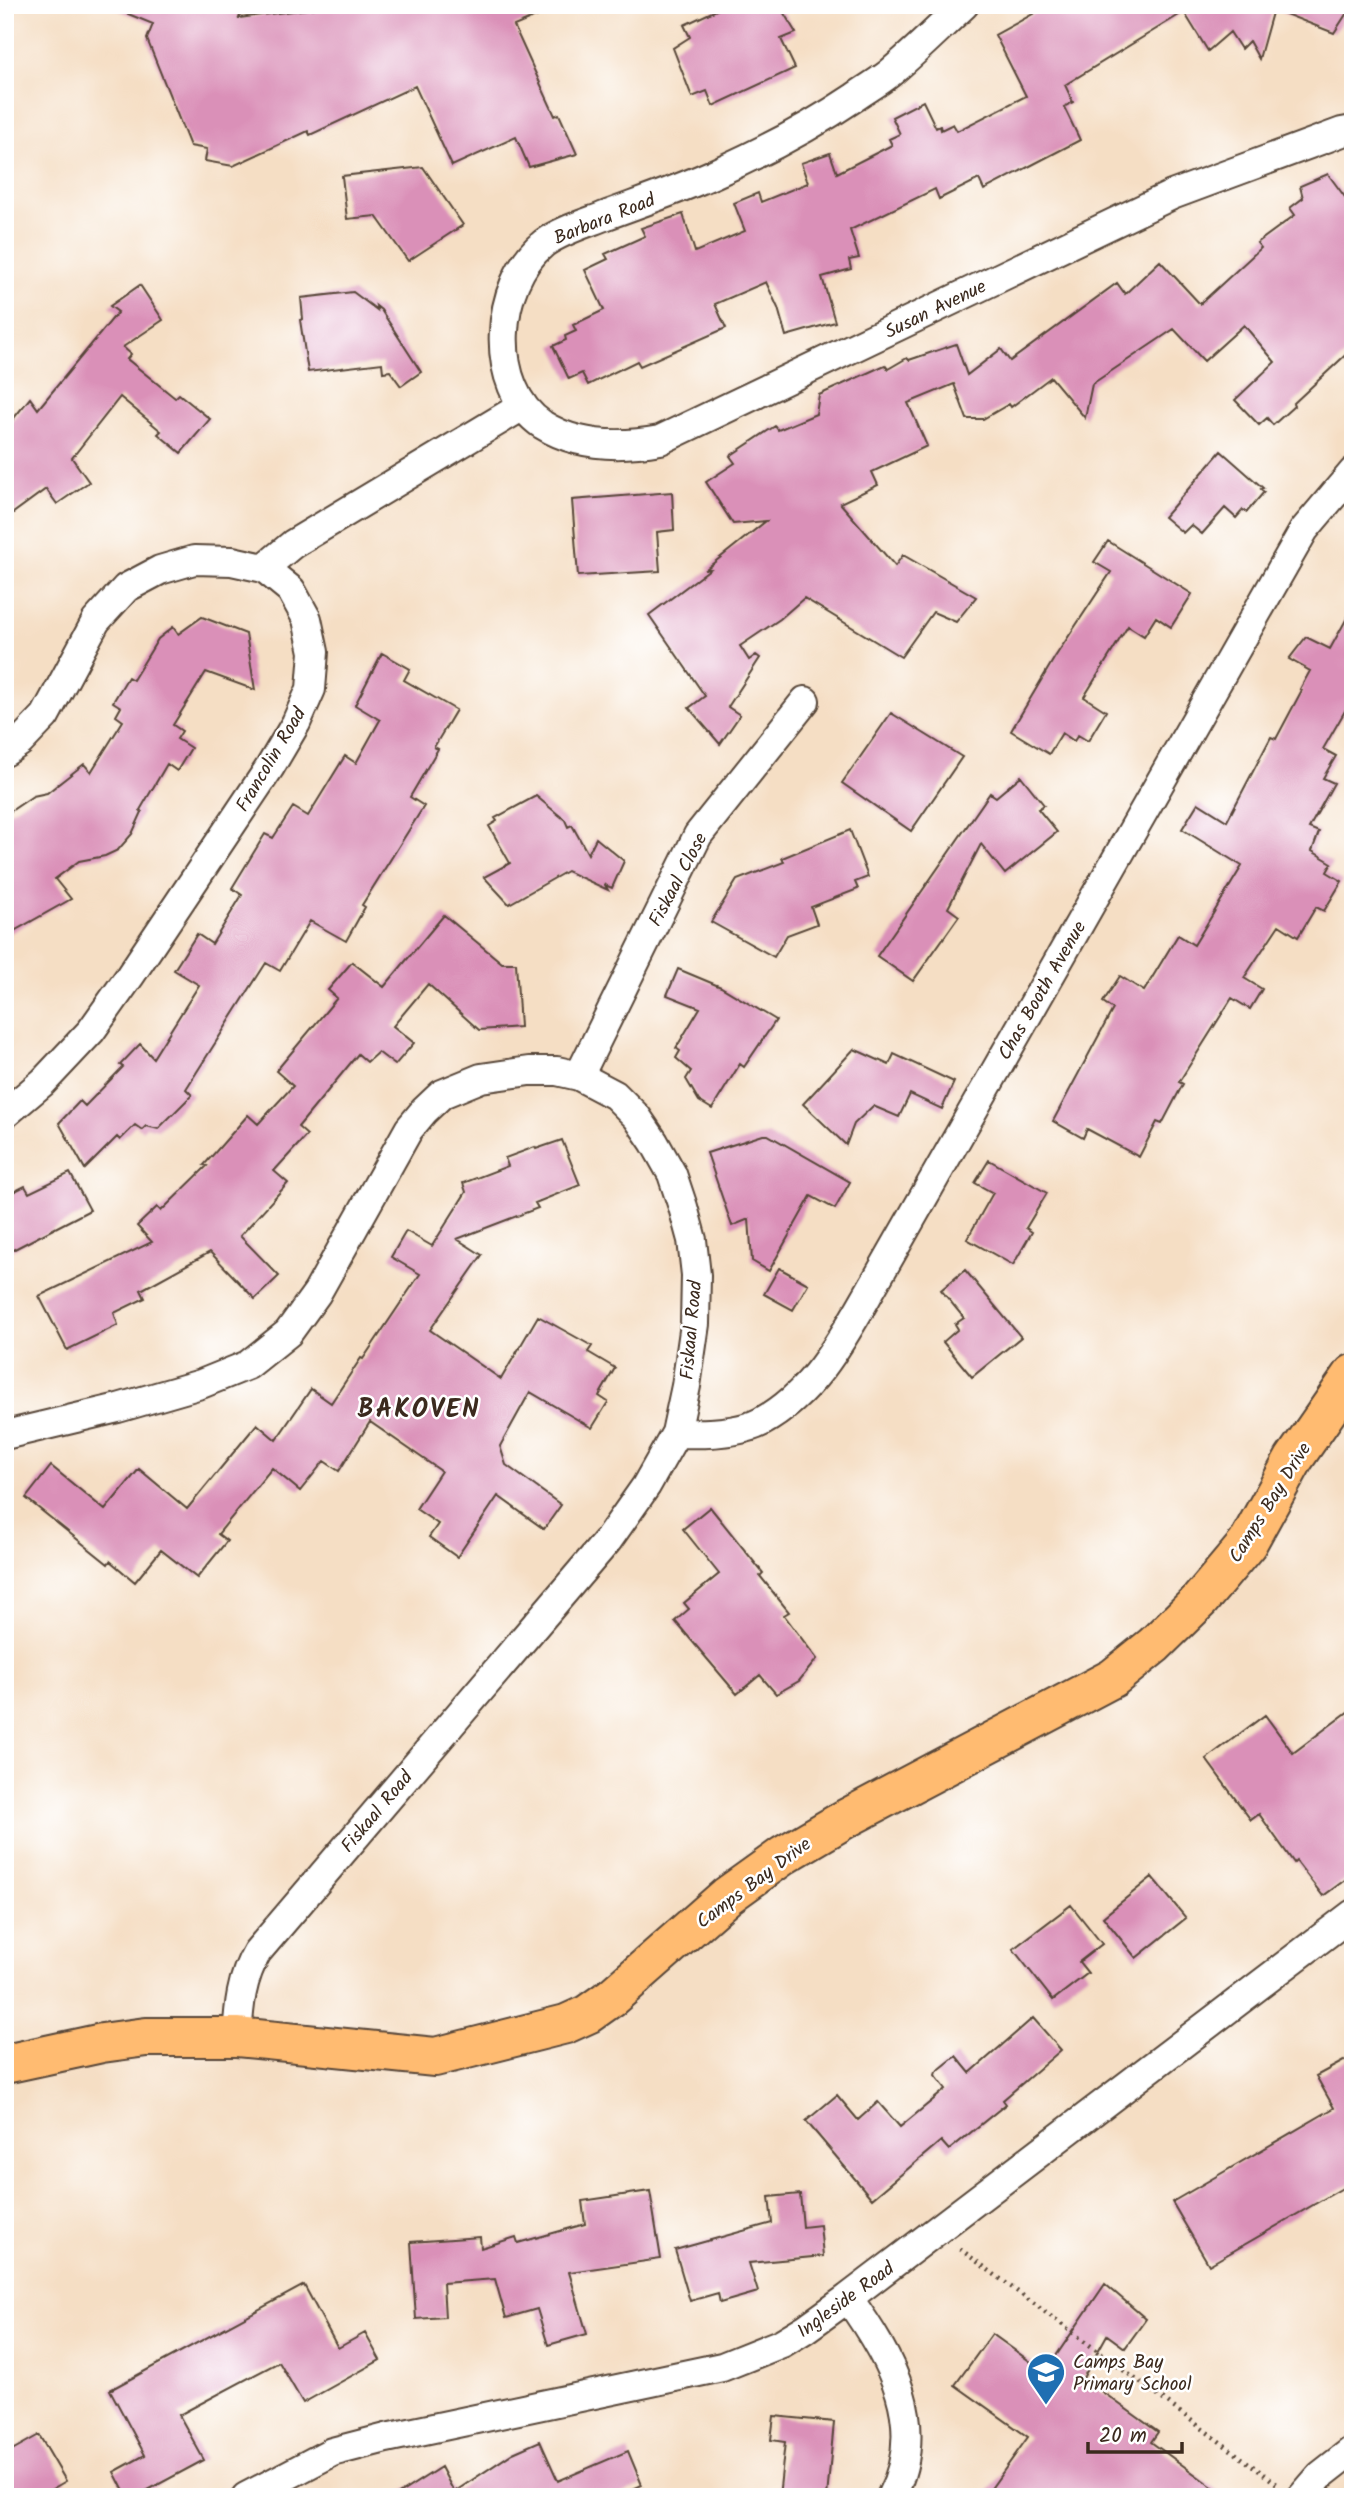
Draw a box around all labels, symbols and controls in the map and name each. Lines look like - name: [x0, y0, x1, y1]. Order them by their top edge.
- street label: Barbara Road: [549, 186, 660, 254]
- street label: Susan Avenue: [880, 272, 992, 347]
- street label: Francolin Road: [229, 702, 315, 818]
- street label: Fiskaal Close: [641, 827, 716, 932]
- street label: Chas Booth Avenue: [991, 915, 1095, 1066]
- street label: Fiskaal Road: [673, 1279, 711, 1381]
- district label: BAKOVEN: [358, 1389, 480, 1431]
- street label: Camps Bay Drive: [1222, 1436, 1320, 1569]
- street label: Fiskaal Road: [334, 1764, 421, 1860]
- street label: Camps Bay Drive: [690, 1830, 818, 1937]
- street label: Ingleside Road: [791, 2254, 902, 2346]
- place label: Camps Bay Primary School: [1073, 2348, 1192, 2400]
- school or university icon: Camps Bay Primary School: [1025, 2351, 1067, 2406]
- scale bar: [1088, 2411, 1183, 2455]
- text: 20 m: [1099, 2420, 1147, 2453]

